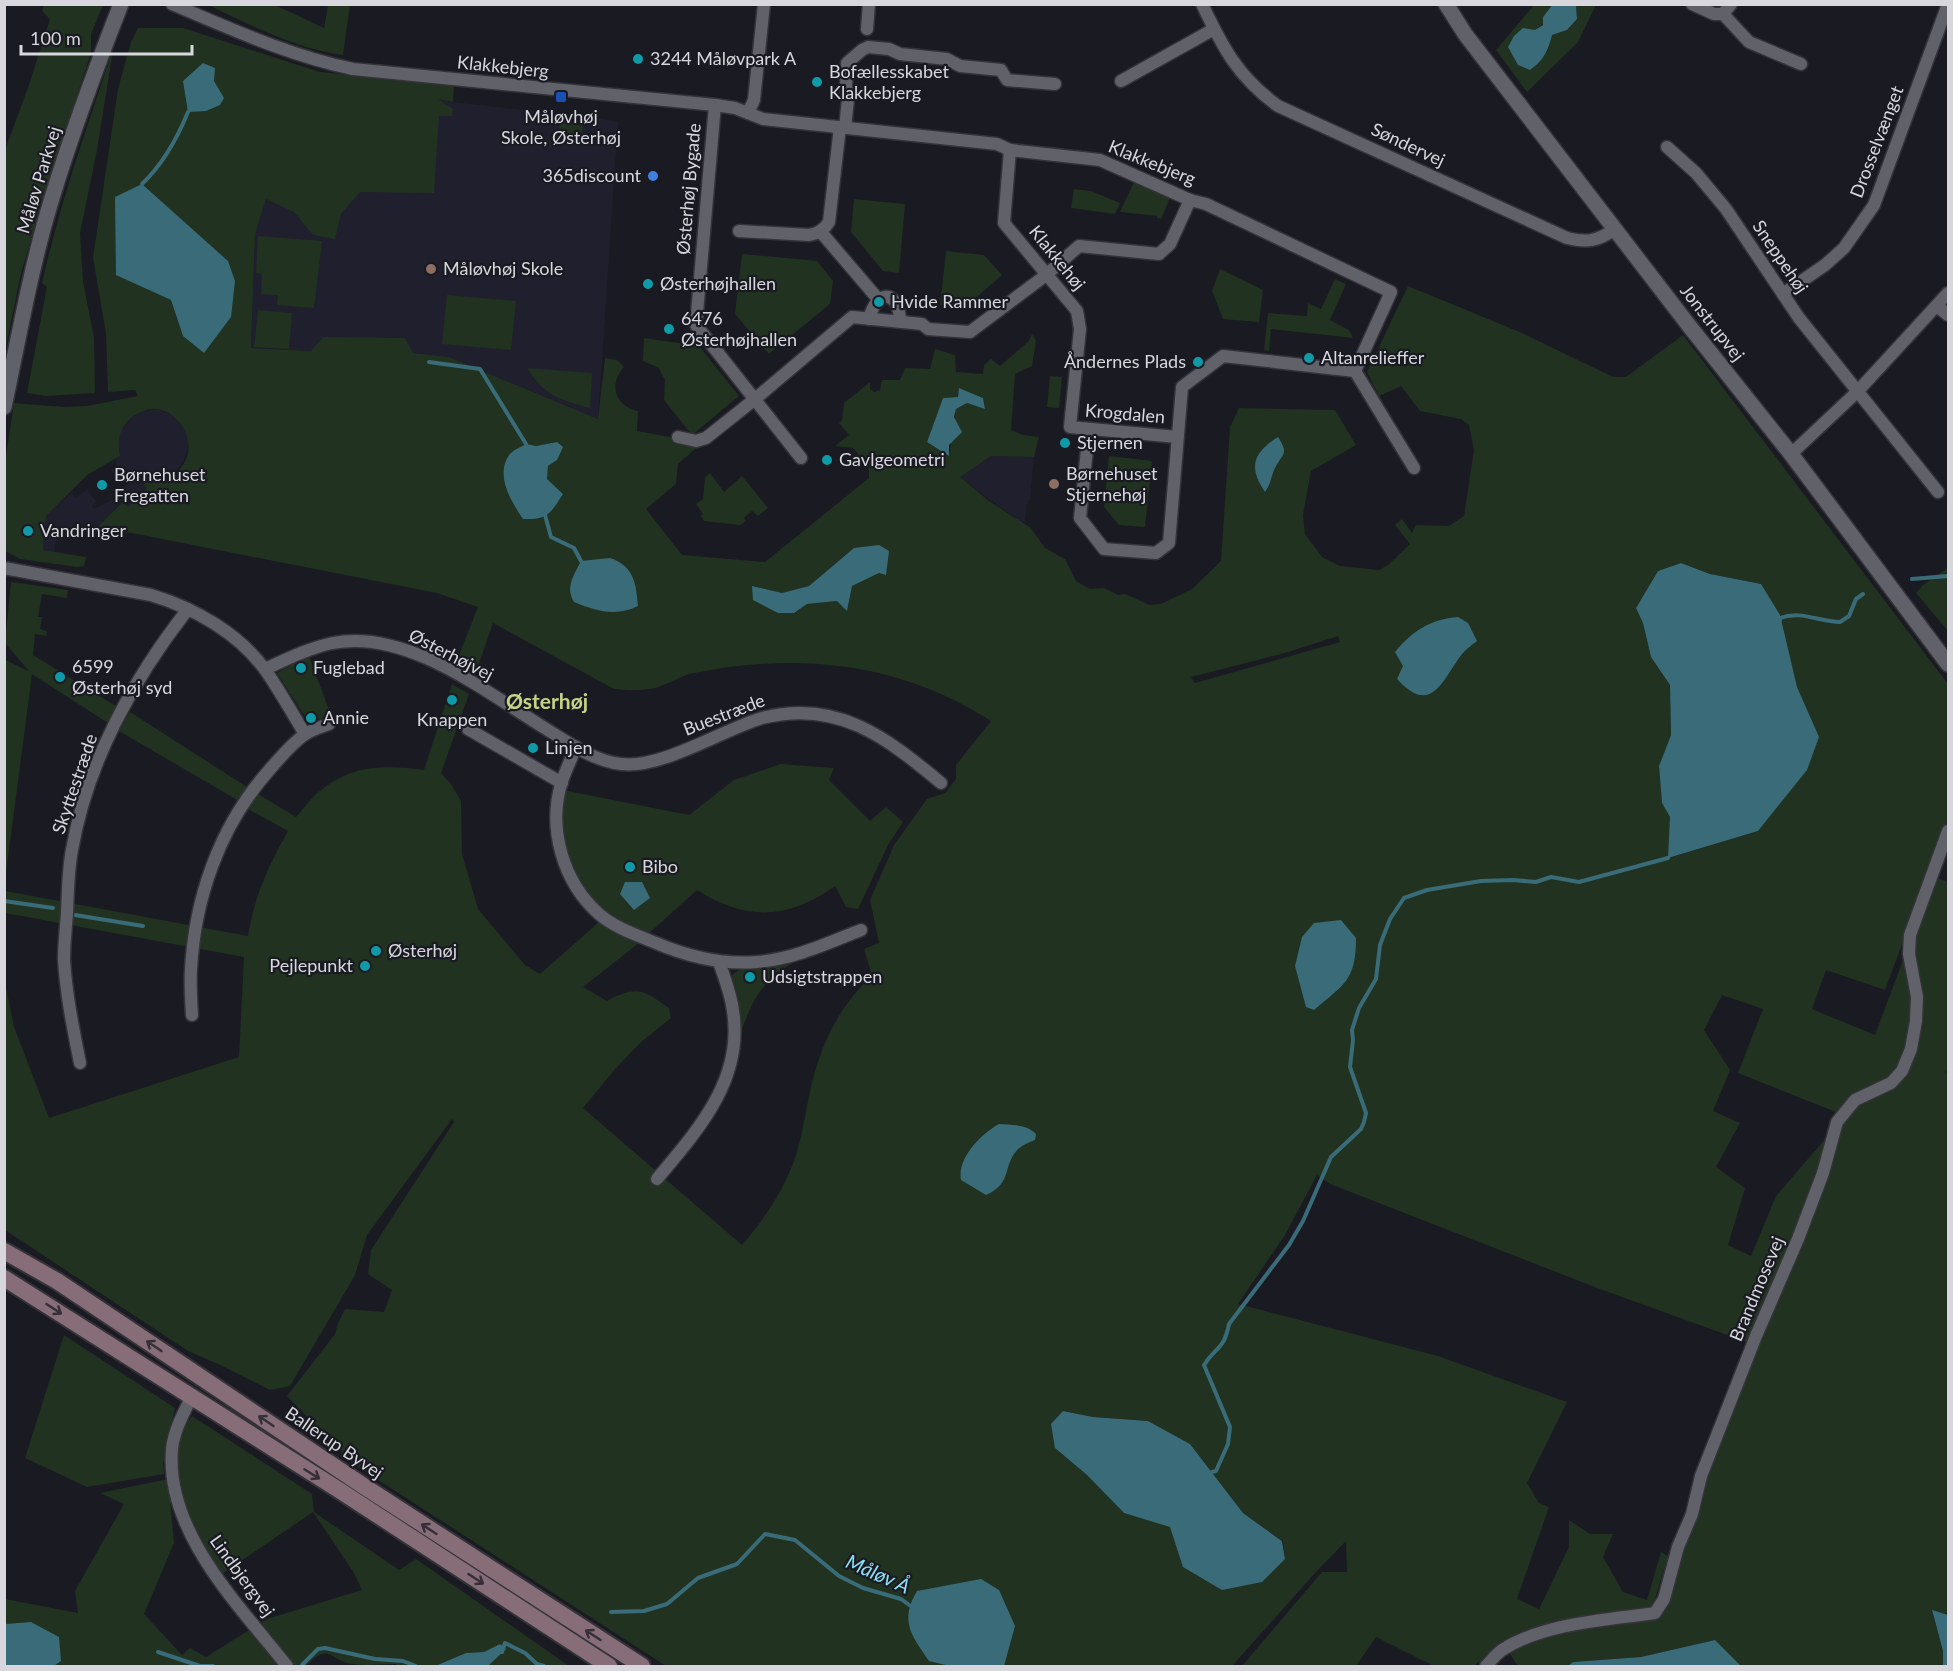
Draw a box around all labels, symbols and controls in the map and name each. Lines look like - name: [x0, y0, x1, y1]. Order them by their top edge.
- scale bar: [21, 18, 192, 56]
- text: 100 m: [30, 27, 81, 49]
- place label: 3244 Måløvpark A: [650, 47, 797, 69]
- street label: Klakkebjerg: [456, 50, 550, 82]
- marker: 3244 Måløvpark A: [631, 52, 645, 66]
- place label: Bofællesskabet Klakkebjerg: [829, 60, 949, 103]
- marker: Bofællesskabet Klakkebjerg: [810, 75, 824, 89]
- street label: Drosselvænget: [1845, 82, 1908, 201]
- marker: Måløvhøj Skole, Østerhøj: [554, 90, 568, 104]
- place label: Måløvhøj Skole, Østerhøj: [501, 105, 621, 148]
- street label: Søndervej: [1368, 117, 1449, 171]
- street label: Østerhøj Bygade: [671, 122, 705, 256]
- street label: Måløv Parkvej: [11, 123, 65, 236]
- street label: Klakkebjerg: [1106, 135, 1199, 190]
- place label: 365discount: [542, 164, 642, 186]
- marker: 365discount: [646, 169, 660, 183]
- street label: Sneppehøj: [1748, 216, 1813, 297]
- street label: Klakkehøj: [1025, 221, 1091, 294]
- place label: Måløvhøj Skole: [443, 257, 563, 279]
- marker: Måløvhøj Skole: [424, 262, 438, 276]
- place label: Østerhøjhallen: [660, 272, 776, 294]
- marker: Østerhøjhallen: [641, 277, 655, 291]
- street label: Jonstrupvej: [1676, 280, 1750, 365]
- place label: Hvide Rammer: [891, 290, 1009, 312]
- marker: Hvide Rammer: [872, 295, 886, 309]
- place label: 6476 Østerhøjhallen: [681, 307, 797, 350]
- marker: 6476 Østerhøjhallen: [662, 322, 676, 336]
- place label: Altanrelieffer: [1321, 346, 1425, 368]
- place label: Åndernes Plads: [1064, 350, 1186, 372]
- marker: Altanrelieffer: [1302, 351, 1316, 365]
- marker: Åndernes Plads: [1191, 355, 1205, 369]
- street label: Krogdalen: [1084, 399, 1166, 427]
- place label: Stjernen: [1077, 431, 1143, 453]
- marker: Stjernen: [1058, 436, 1072, 450]
- place label: Gavlgeometri: [839, 448, 945, 470]
- marker: Gavlgeometri: [820, 453, 834, 467]
- place label: Børnehuset Stjernehøj: [1066, 462, 1158, 505]
- place label: Børnehuset Fregatten: [114, 463, 206, 506]
- marker: Børnehuset Stjernehøj: [1047, 477, 1061, 491]
- marker: Børnehuset Fregatten: [95, 478, 109, 492]
- place label: Vandringer: [40, 519, 127, 541]
- marker: Vandringer: [21, 524, 35, 538]
- street label: Østerhøjvej: [405, 623, 497, 685]
- place label: 6599 Østerhøj syd: [72, 655, 172, 698]
- place label: Fuglebad: [313, 656, 385, 678]
- marker: Fuglebad: [294, 661, 308, 675]
- marker: 6599 Østerhøj syd: [53, 670, 67, 684]
- district label: Østerhøj: [506, 688, 588, 713]
- street label: Buestræde: [680, 688, 768, 740]
- marker: Knappen: [445, 693, 459, 707]
- place label: Annie: [323, 706, 369, 728]
- place label: Knappen: [417, 708, 487, 730]
- marker: Annie: [304, 711, 318, 725]
- street label: Skyttestræde: [47, 731, 101, 837]
- place label: Linjen: [545, 736, 592, 758]
- marker: Linjen: [526, 741, 540, 755]
- place label: Bibo: [642, 855, 678, 877]
- marker: Bibo: [623, 860, 637, 874]
- place label: Østerhøj: [388, 939, 457, 961]
- marker: Østerhøj: [369, 944, 383, 958]
- place label: Pejlepunkt: [269, 954, 354, 976]
- marker: Pejlepunkt: [358, 959, 372, 973]
- place label: Udsigtstrappen: [762, 965, 882, 987]
- marker: Udsigtstrappen: [743, 970, 757, 984]
- street label: Brandmosevej: [1724, 1233, 1788, 1344]
- one-way arrow: [45, 1304, 62, 1316]
- one-way arrow: [146, 1340, 163, 1352]
- street label: Ballerup Byvej: [281, 1401, 388, 1483]
- one-way arrow: [258, 1415, 275, 1427]
- one-way arrow: [303, 1468, 320, 1480]
- one-way arrow: [421, 1522, 438, 1534]
- street label: Lindbjergvej: [206, 1530, 280, 1621]
- water label: Måløv Å: [843, 1548, 914, 1598]
- one-way arrow: [467, 1574, 484, 1586]
- one-way arrow: [584, 1628, 601, 1641]

